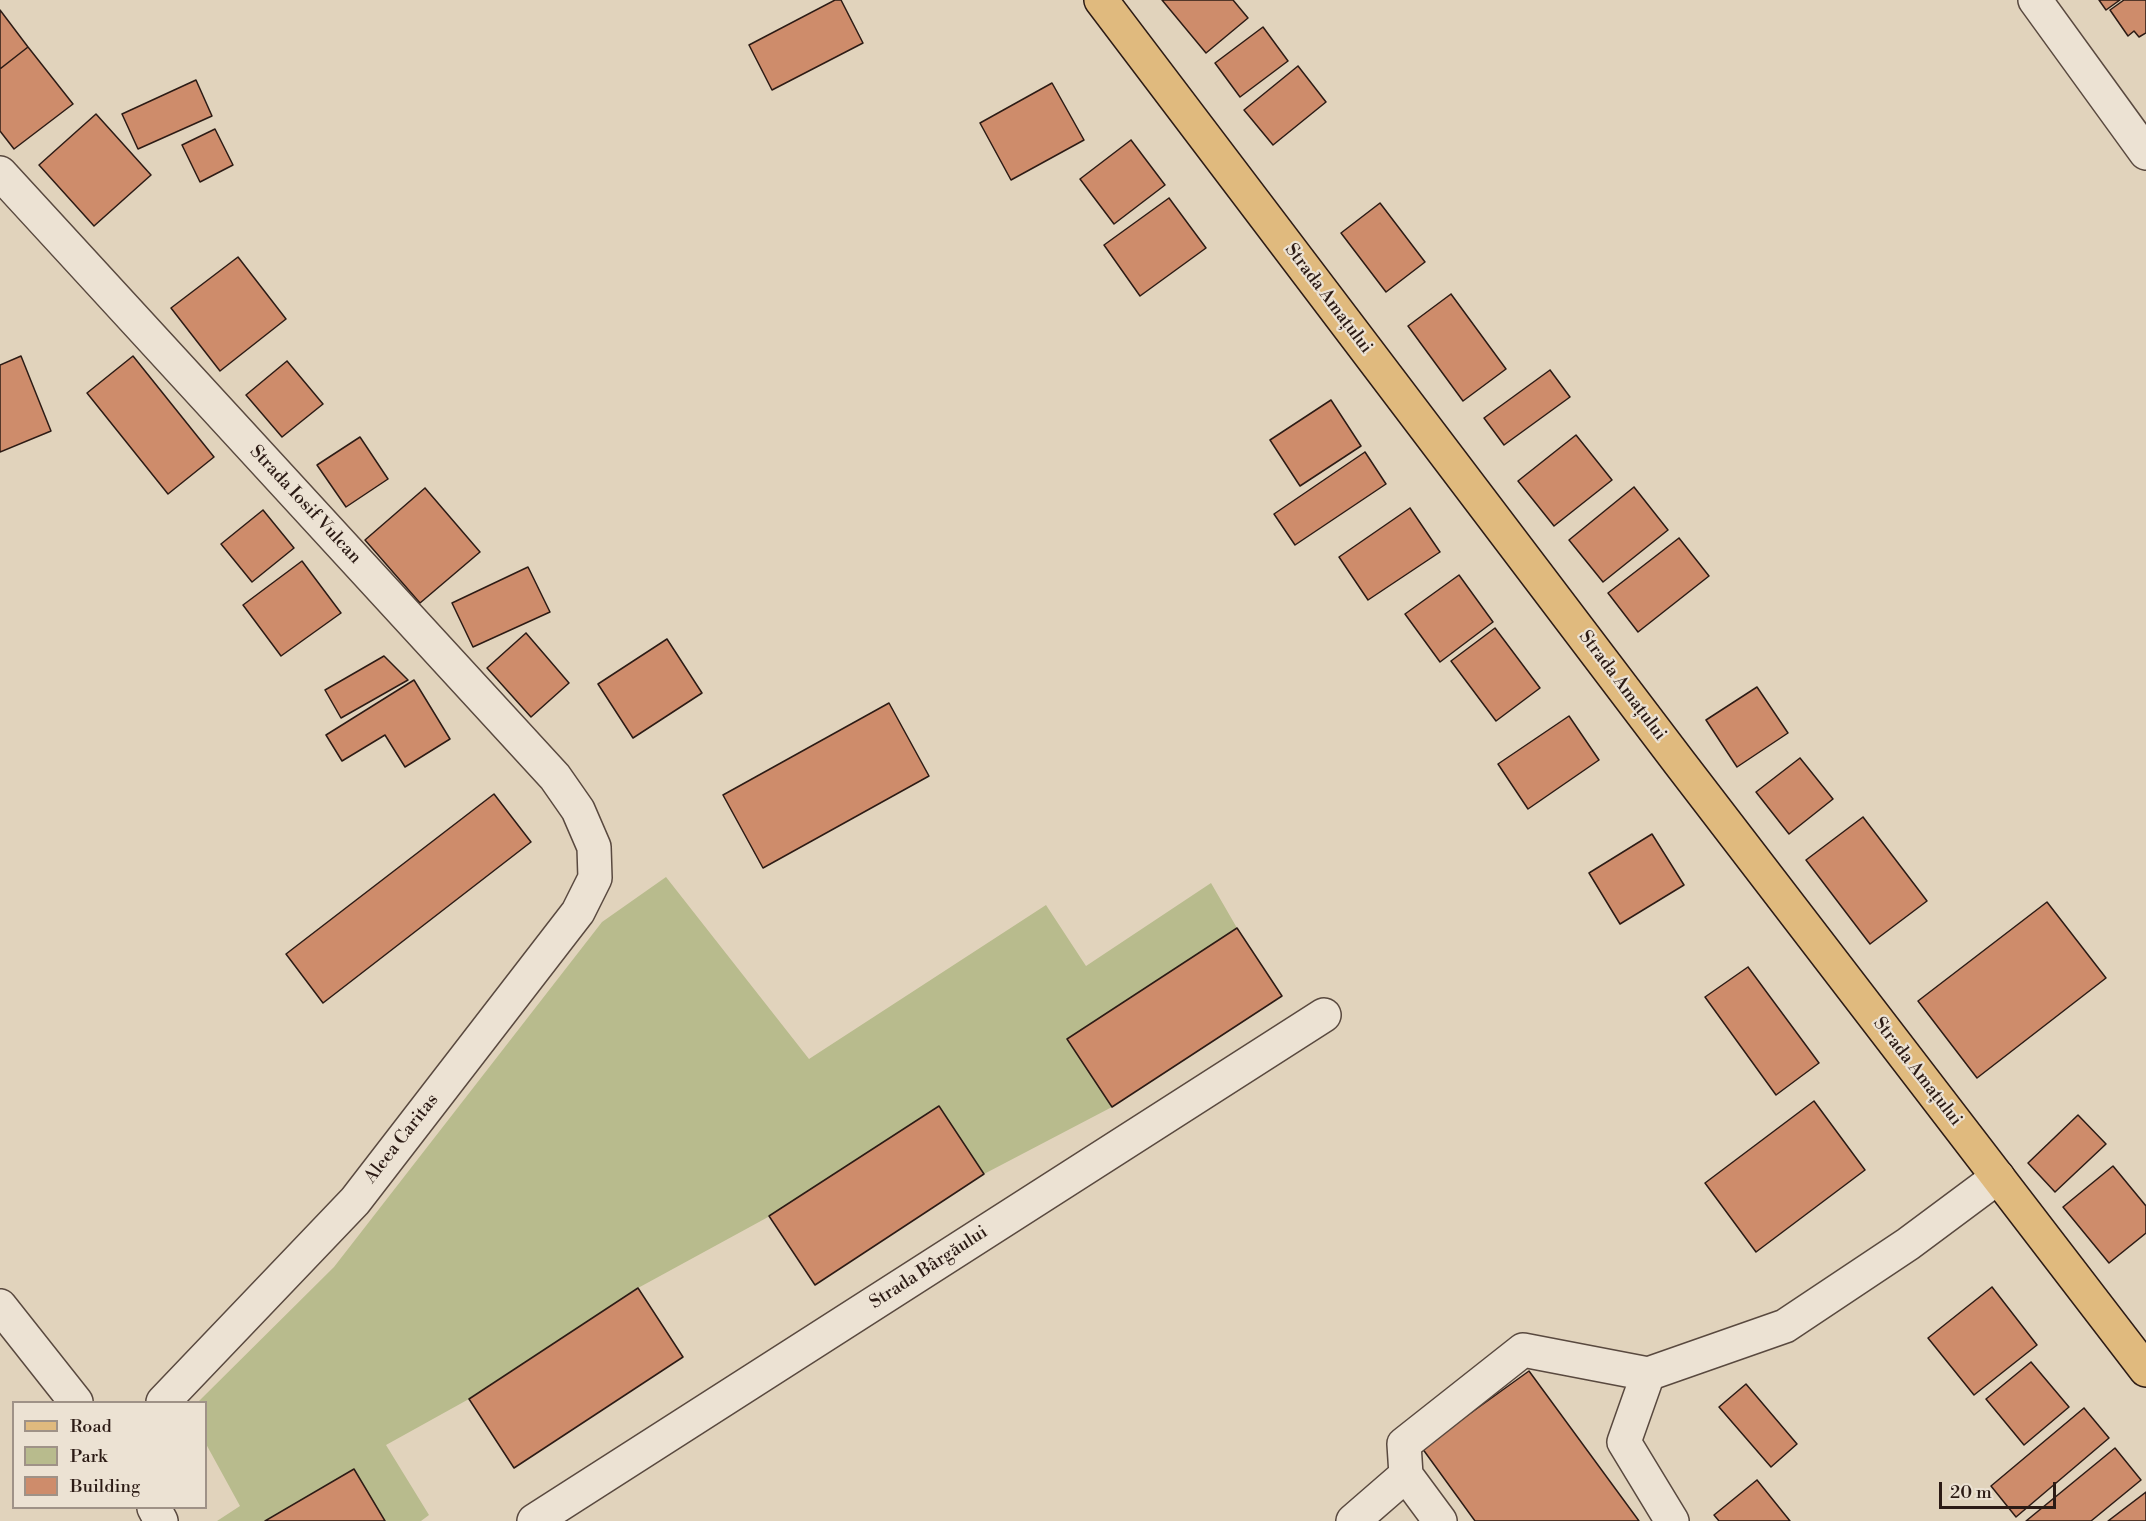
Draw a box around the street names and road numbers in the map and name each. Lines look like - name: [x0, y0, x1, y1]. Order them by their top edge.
- street label: Strada Amațului: [1280, 240, 1376, 358]
- street label: Strada Iosif Vulcan: [245, 441, 365, 569]
- street label: Strada Amațului: [1574, 627, 1670, 745]
- street label: Strada Amațului: [1868, 1013, 1966, 1131]
- street label: Aleea Caritas: [360, 1090, 444, 1188]
- street label: Strada Bârgăului: [866, 1222, 992, 1314]

